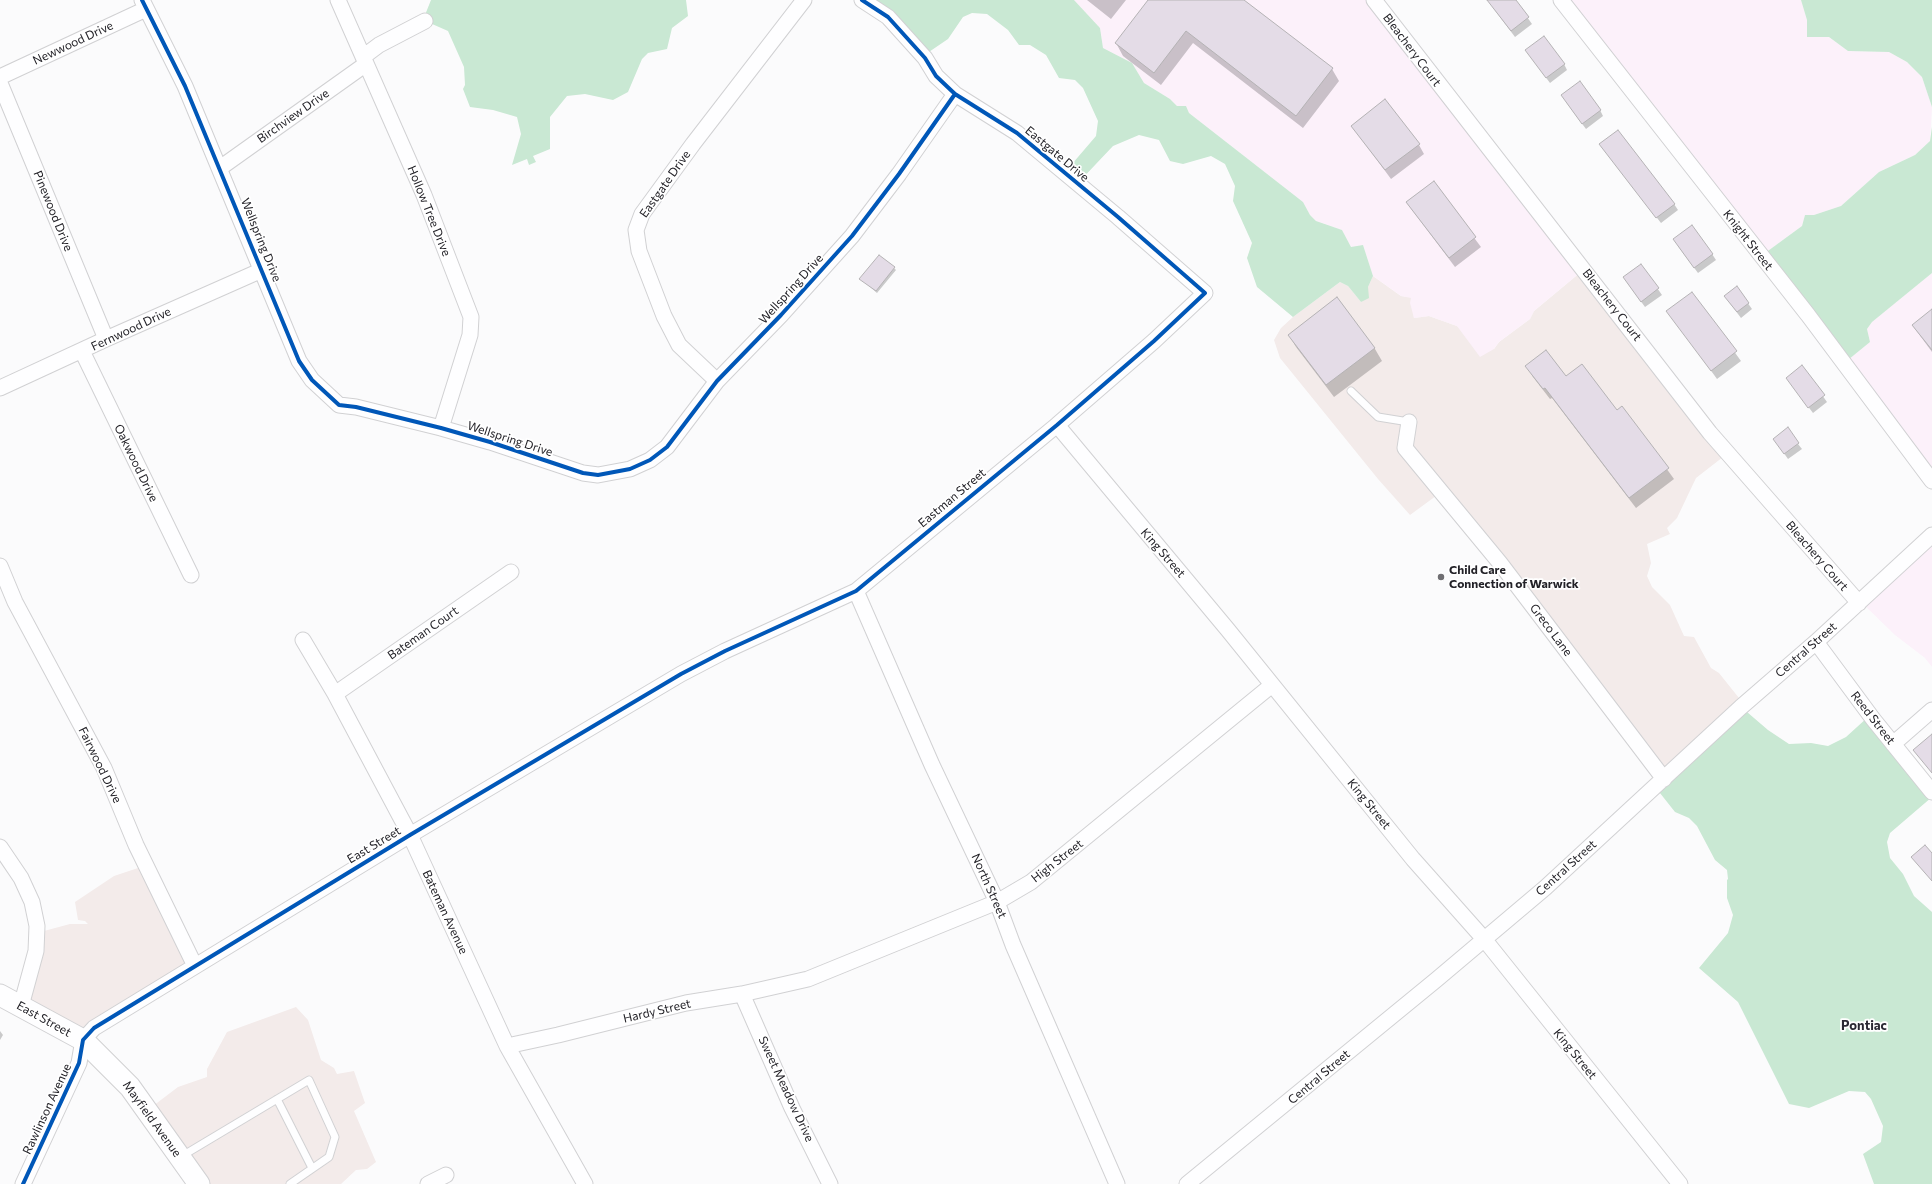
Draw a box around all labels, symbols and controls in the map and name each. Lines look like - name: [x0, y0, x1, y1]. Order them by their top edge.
- street label: Bleachery Court: [1380, 11, 1444, 89]
- street label: Newwood Drive: [31, 18, 115, 68]
- street label: Birchview Drive: [254, 86, 332, 146]
- street label: Eastgate Drive: [1022, 123, 1092, 185]
- street label: Eastgate Drive: [636, 148, 694, 220]
- street label: Hollow Tree Drive: [404, 164, 454, 258]
- street label: Pinewood Drive: [30, 169, 76, 253]
- street label: Wellspring Drive: [238, 196, 284, 284]
- street label: Knight Street: [1720, 207, 1776, 273]
- street label: Wellspring Drive: [756, 251, 826, 327]
- street label: Bleachery Court: [1579, 266, 1645, 344]
- street label: Fernwood Drive: [89, 304, 173, 354]
- street label: Wellspring Drive: [465, 418, 555, 460]
- street label: Oakwood Drive: [111, 422, 161, 504]
- street label: Eastman Street: [915, 466, 989, 530]
- street label: Bleachery Court: [1783, 518, 1851, 594]
- street label: King Street: [1138, 525, 1188, 581]
- place label: Child Care Connection of Warwick: [1449, 563, 1579, 591]
- marker: Child Care Connection of Warwick: [1436, 572, 1446, 582]
- street label: Greco Lane: [1527, 601, 1575, 659]
- street label: Bateman Court: [385, 603, 461, 663]
- street label: Central Street: [1772, 619, 1840, 681]
- street label: Reed Street: [1848, 689, 1898, 747]
- street label: Fairwood Drive: [75, 725, 125, 805]
- street label: King Street: [1344, 776, 1394, 832]
- street label: East Street: [345, 823, 403, 867]
- street label: High Street: [1028, 836, 1086, 886]
- street label: Central Street: [1533, 837, 1599, 899]
- street label: North Street: [968, 852, 1010, 920]
- street label: Bateman Avenue: [419, 868, 471, 956]
- street label: Hardy Street: [622, 996, 692, 1026]
- street label: East Street: [14, 998, 74, 1040]
- district label: Pontiac: [1841, 1018, 1887, 1034]
- street label: King Street: [1550, 1026, 1600, 1082]
- street label: Sweet Meadow Drive: [755, 1034, 817, 1144]
- street label: Central Street: [1285, 1047, 1353, 1107]
- street label: Rawlinson Avenue: [20, 1061, 74, 1157]
- street label: Mayfield Avenue: [120, 1078, 184, 1160]

